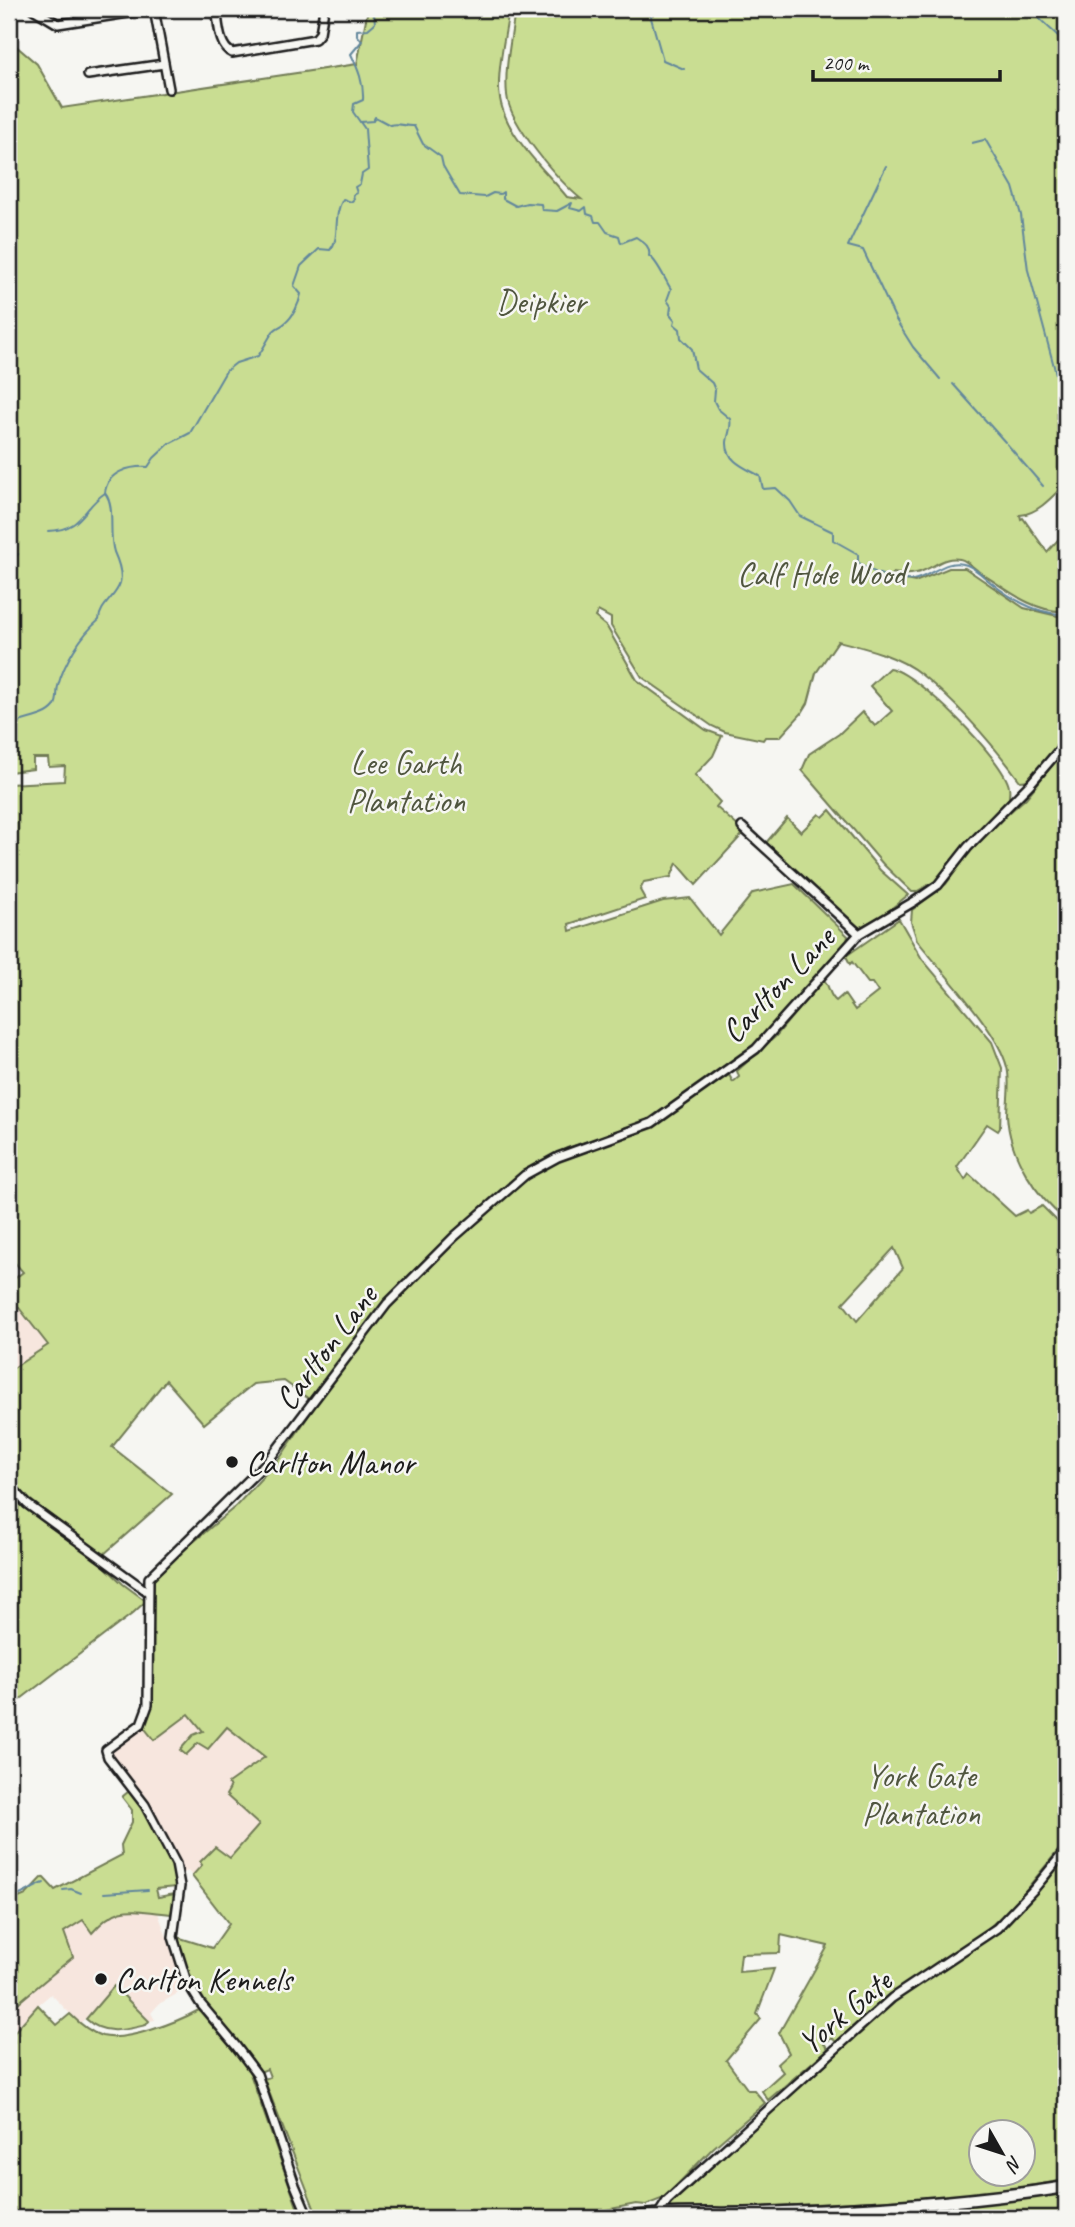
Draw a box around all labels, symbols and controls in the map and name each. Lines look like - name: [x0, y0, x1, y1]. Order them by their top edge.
- scale bar: [813, 38, 1000, 82]
- text: 200 m: [823, 50, 870, 76]
- park label: Deipkier: [496, 281, 589, 323]
- park label: Calf Hole Wood: [737, 553, 910, 595]
- park label: Lee Garth Plantation: [347, 742, 465, 822]
- street label: Carlton Lane: [712, 916, 845, 1052]
- street label: Carlton Lane: [265, 1275, 388, 1419]
- place label: Carlton Manor: [246, 1442, 418, 1484]
- marker: Carlton Manor: [224, 1454, 240, 1470]
- park label: York Gate Plantation: [862, 1755, 980, 1835]
- place label: Carlton Kennels: [115, 1959, 295, 2001]
- street label: York Gate: [789, 1959, 902, 2063]
- marker: Carlton Kennels: [93, 1971, 109, 1987]
- north arrow: [967, 2118, 1036, 2188]
- text: N: [999, 2151, 1027, 2178]

